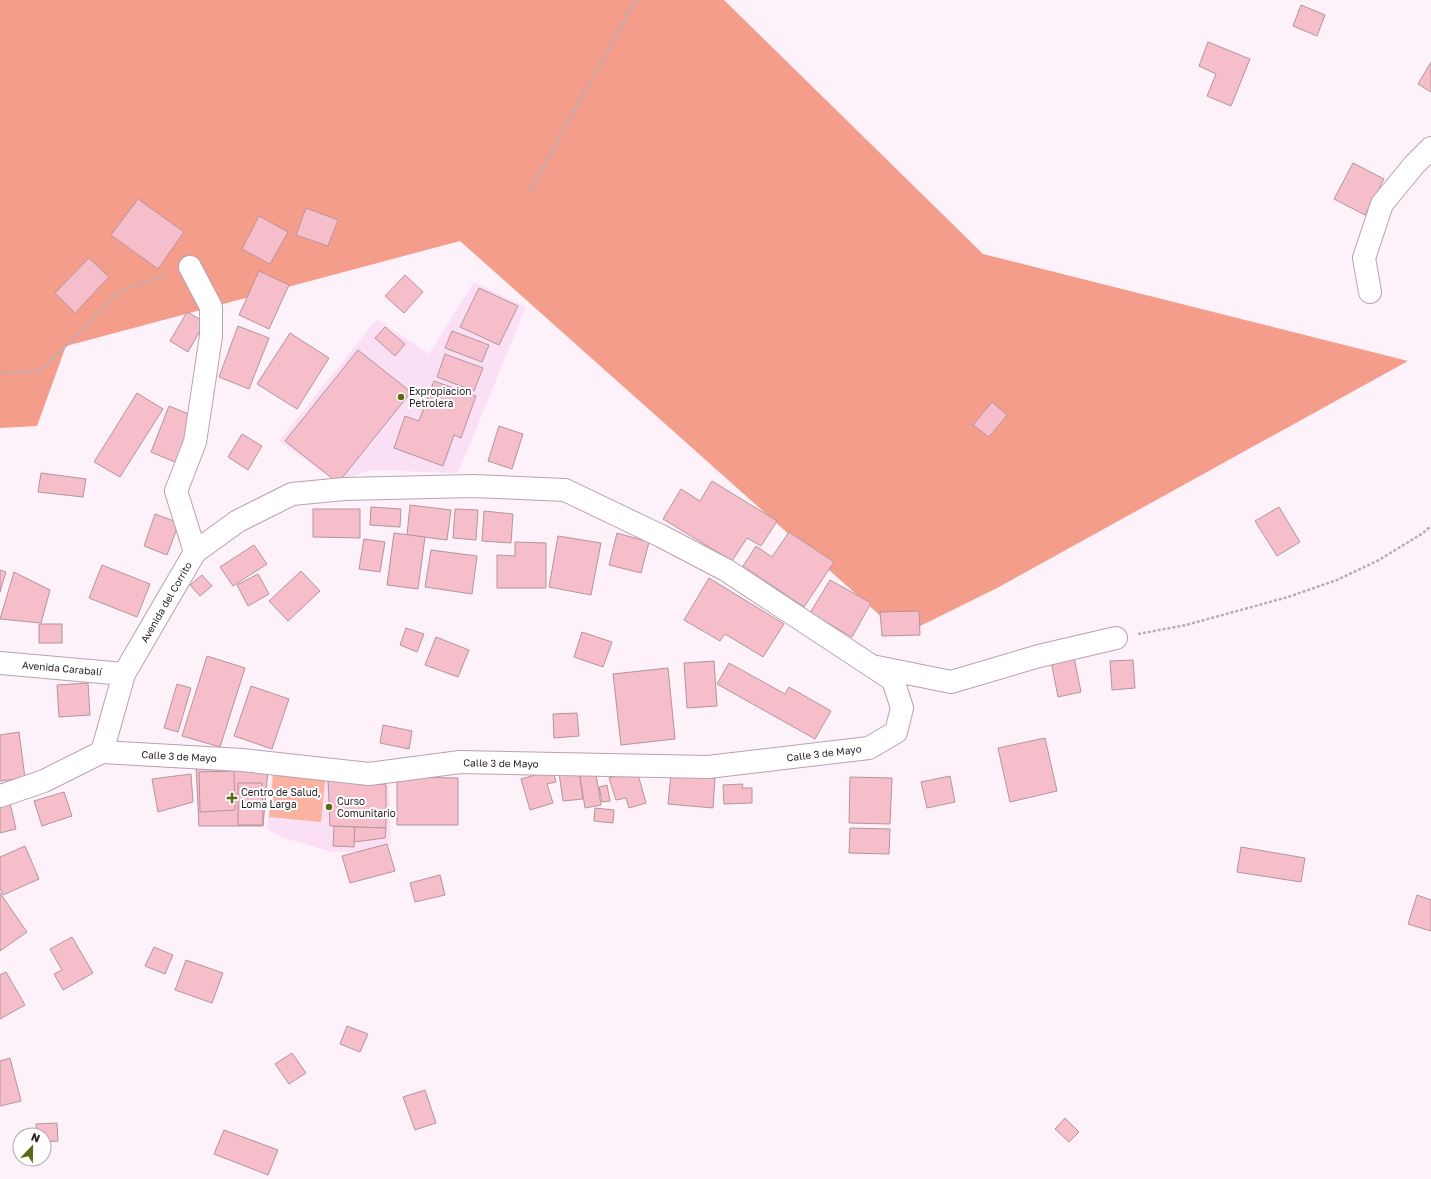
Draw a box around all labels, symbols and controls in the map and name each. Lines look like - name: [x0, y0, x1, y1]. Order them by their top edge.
- place label: Expropiacion Petrolera: [409, 385, 471, 409]
- marker: Expropiacion Petrolera: [396, 392, 406, 402]
- street label: Avenida del Corrito: [138, 559, 194, 645]
- street label: Avenida Carabalí: [22, 659, 104, 678]
- street label: Calle 3 de Mayo: [786, 742, 862, 764]
- street label: Calle 3 de Mayo: [141, 748, 217, 764]
- street label: Calle 3 de Mayo: [463, 756, 539, 770]
- place label: Centro de Salud, Loma Larga: [241, 786, 321, 810]
- marker: Centro de Salud, Loma Larga: [226, 792, 238, 804]
- place label: Curso Comunitario: [337, 795, 396, 819]
- marker: Curso Comunitario: [324, 802, 334, 812]
- north arrow: [12, 1127, 52, 1167]
- text: N: [30, 1130, 42, 1145]

